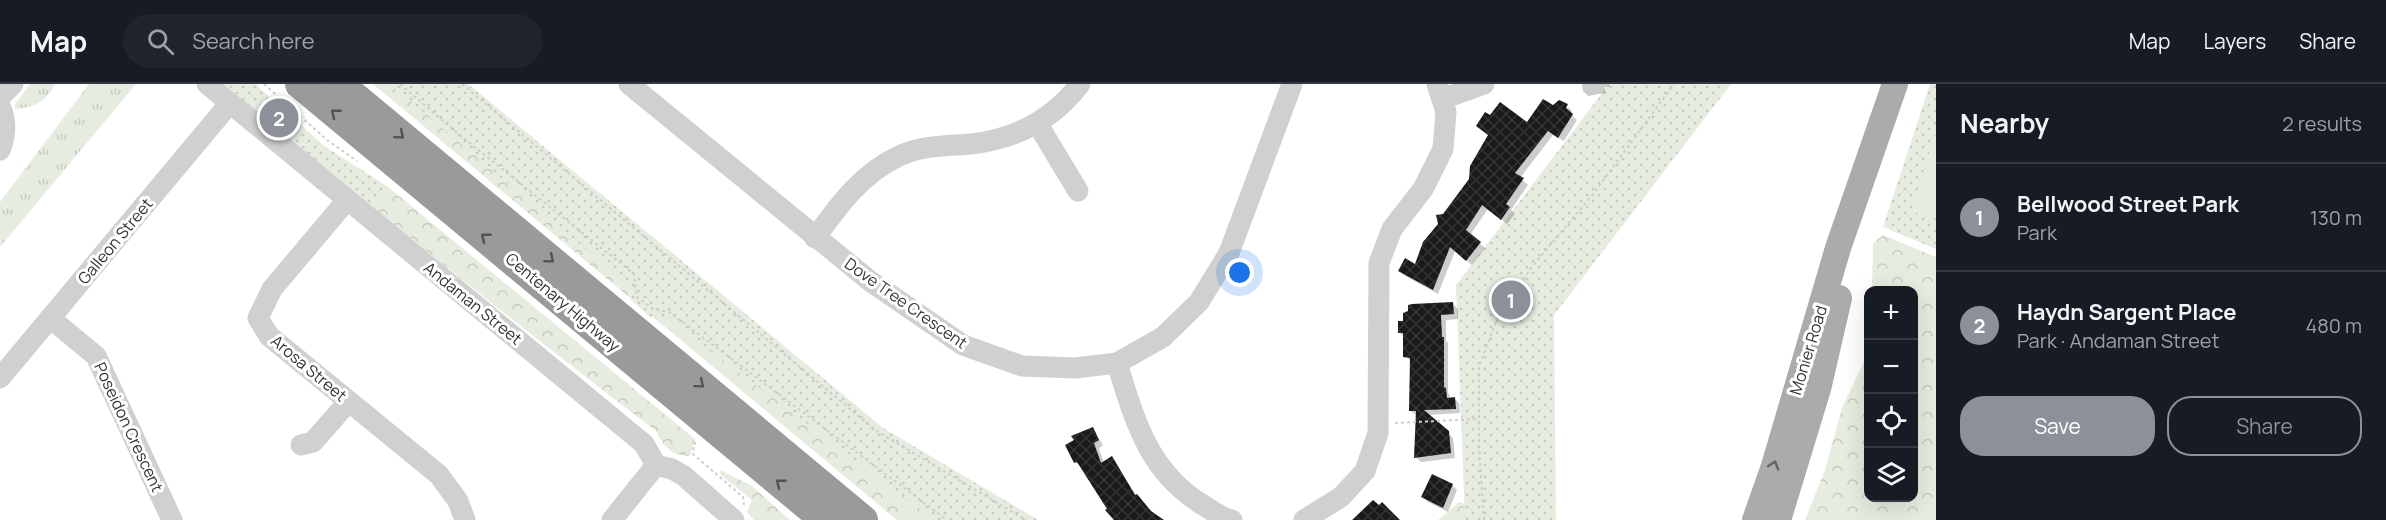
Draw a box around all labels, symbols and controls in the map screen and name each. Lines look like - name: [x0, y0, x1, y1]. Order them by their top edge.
- search box: [123, 14, 543, 68]
- text: Map: [30, 22, 87, 60]
- icon: search: [144, 25, 177, 58]
- text: Search here: [192, 26, 315, 56]
- text: Map: [2129, 27, 2170, 55]
- text: Layers: [2203, 27, 2266, 55]
- text: Share: [2299, 27, 2356, 55]
- pin: 2: [260, 96, 298, 141]
- text: Nearby: [1960, 105, 2049, 141]
- one-way arrow: [331, 109, 342, 120]
- text: 2 results: [2282, 110, 2362, 137]
- one-way arrow: [393, 127, 404, 138]
- text: Bellwood Street Park: [2017, 189, 2239, 219]
- street label: Galleon Street: [72, 193, 158, 289]
- text: 1: [1975, 204, 1984, 231]
- text: 130 m: [2310, 204, 2362, 231]
- text: Park: [2017, 219, 2057, 246]
- one-way arrow: [481, 233, 492, 244]
- street label: Centenary Highway: [501, 248, 625, 357]
- one-way arrow: [543, 252, 554, 263]
- street label: Dove Tree Crescent: [840, 252, 972, 354]
- street label: Andaman Street: [419, 257, 527, 349]
- your location: [1225, 258, 1254, 287]
- pin: 1: [1492, 278, 1530, 322]
- map controls: [1864, 286, 1918, 502]
- button: +: [1864, 286, 1918, 340]
- text: Haydn Sargent Place: [2017, 297, 2237, 327]
- street label: Monier Road: [1784, 303, 1832, 397]
- text: 2: [1974, 312, 1985, 339]
- text: 480 m: [2305, 312, 2362, 339]
- text: Park · Andaman Street: [2017, 327, 2220, 354]
- street label: Arosa Street: [266, 330, 352, 406]
- button: −: [1864, 340, 1918, 394]
- street label: Poseidon Crescent: [89, 359, 169, 495]
- one-way arrow: [693, 377, 704, 388]
- button: locate: [1864, 394, 1918, 448]
- button: Save: [1960, 396, 2155, 456]
- button: Share: [2167, 396, 2362, 456]
- button: layers: [1864, 448, 1918, 502]
- one-way arrow: [1767, 460, 1779, 471]
- one-way arrow: [776, 479, 787, 490]

